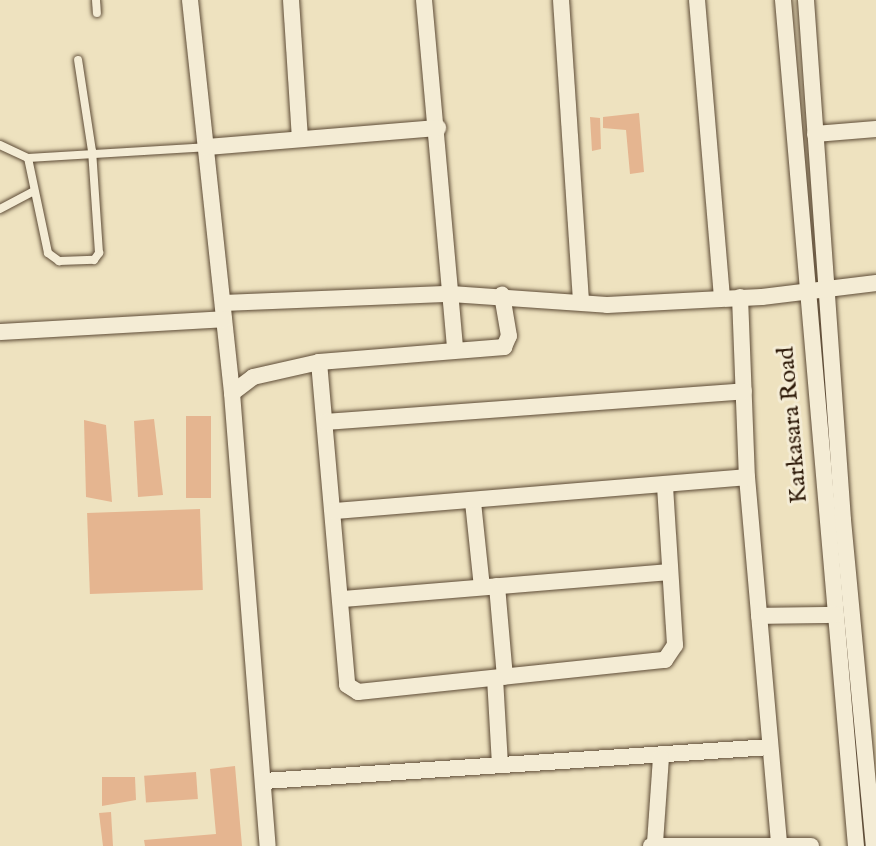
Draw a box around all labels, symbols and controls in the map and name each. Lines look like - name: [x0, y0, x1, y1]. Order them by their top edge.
- street label: Karkasara Road: [772, 345, 814, 505]

